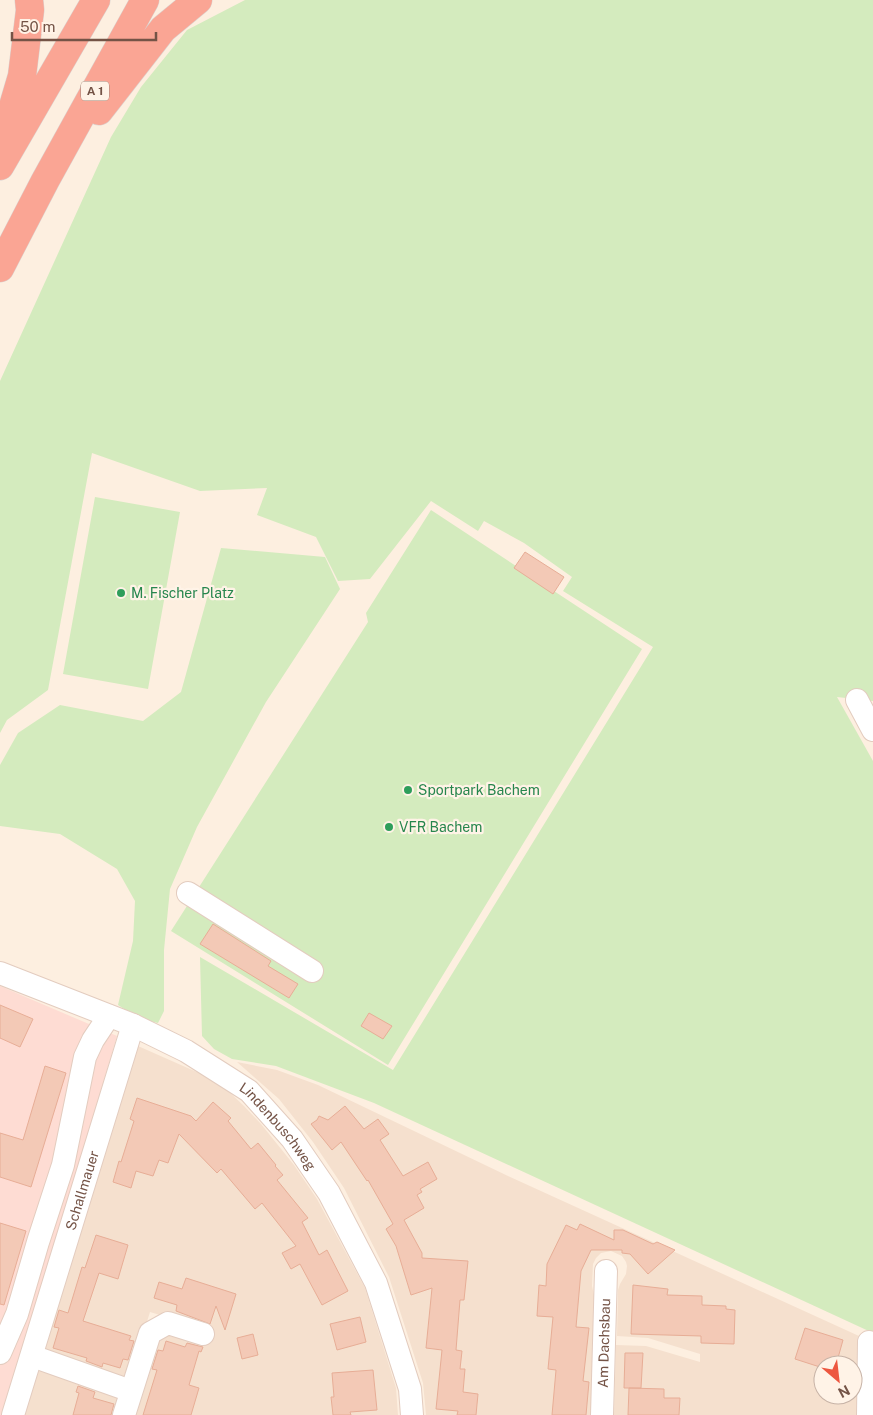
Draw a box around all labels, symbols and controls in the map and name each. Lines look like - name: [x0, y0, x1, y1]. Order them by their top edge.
- scale bar: [12, 10, 156, 42]
- text: 50 m: [20, 18, 55, 35]
- road number: A 1: [81, 82, 109, 100]
- place label: M. Fischer Platz: [131, 585, 234, 601]
- marker: M. Fischer Platz: [115, 587, 127, 599]
- place label: Sportpark Bachem: [418, 782, 540, 798]
- marker: Sportpark Bachem: [402, 784, 414, 796]
- place label: VFR Bachem: [399, 819, 482, 835]
- marker: VFR Bachem: [383, 821, 395, 833]
- street label: Lindenbuschweg: [237, 1079, 319, 1174]
- street label: Schallmauer: [62, 1149, 102, 1232]
- street label: Am Dachsbau: [595, 1298, 613, 1388]
- north arrow: [813, 1355, 863, 1405]
- text: N: [836, 1382, 853, 1401]

